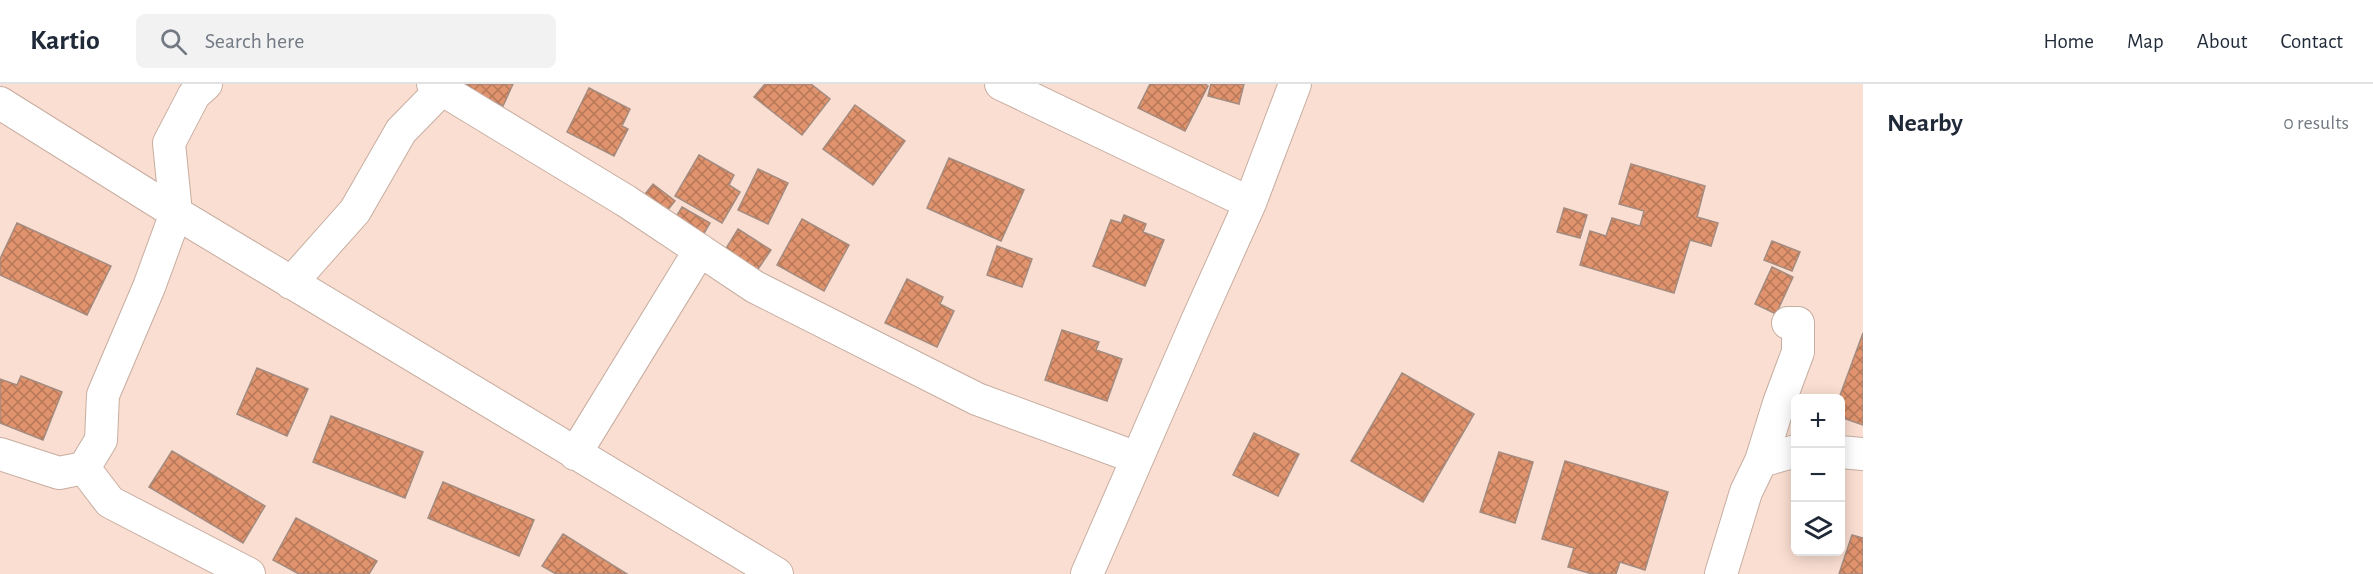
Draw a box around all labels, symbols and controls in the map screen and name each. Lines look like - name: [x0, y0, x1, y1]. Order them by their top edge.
- search box: [136, 14, 556, 68]
- icon: search: [157, 25, 190, 58]
- text: Kartio: [30, 27, 100, 55]
- text: Search here: [205, 30, 304, 52]
- text: Home: [2043, 31, 2094, 52]
- text: Map: [2127, 31, 2164, 52]
- text: About: [2197, 31, 2247, 52]
- text: Contact: [2280, 31, 2343, 52]
- text: Nearby: [1887, 110, 1963, 136]
- text: 0 results: [2283, 113, 2349, 133]
- map controls: [1791, 394, 1845, 556]
- button: +: [1791, 394, 1845, 448]
- button: −: [1791, 448, 1845, 502]
- button: layers: [1791, 502, 1845, 556]

